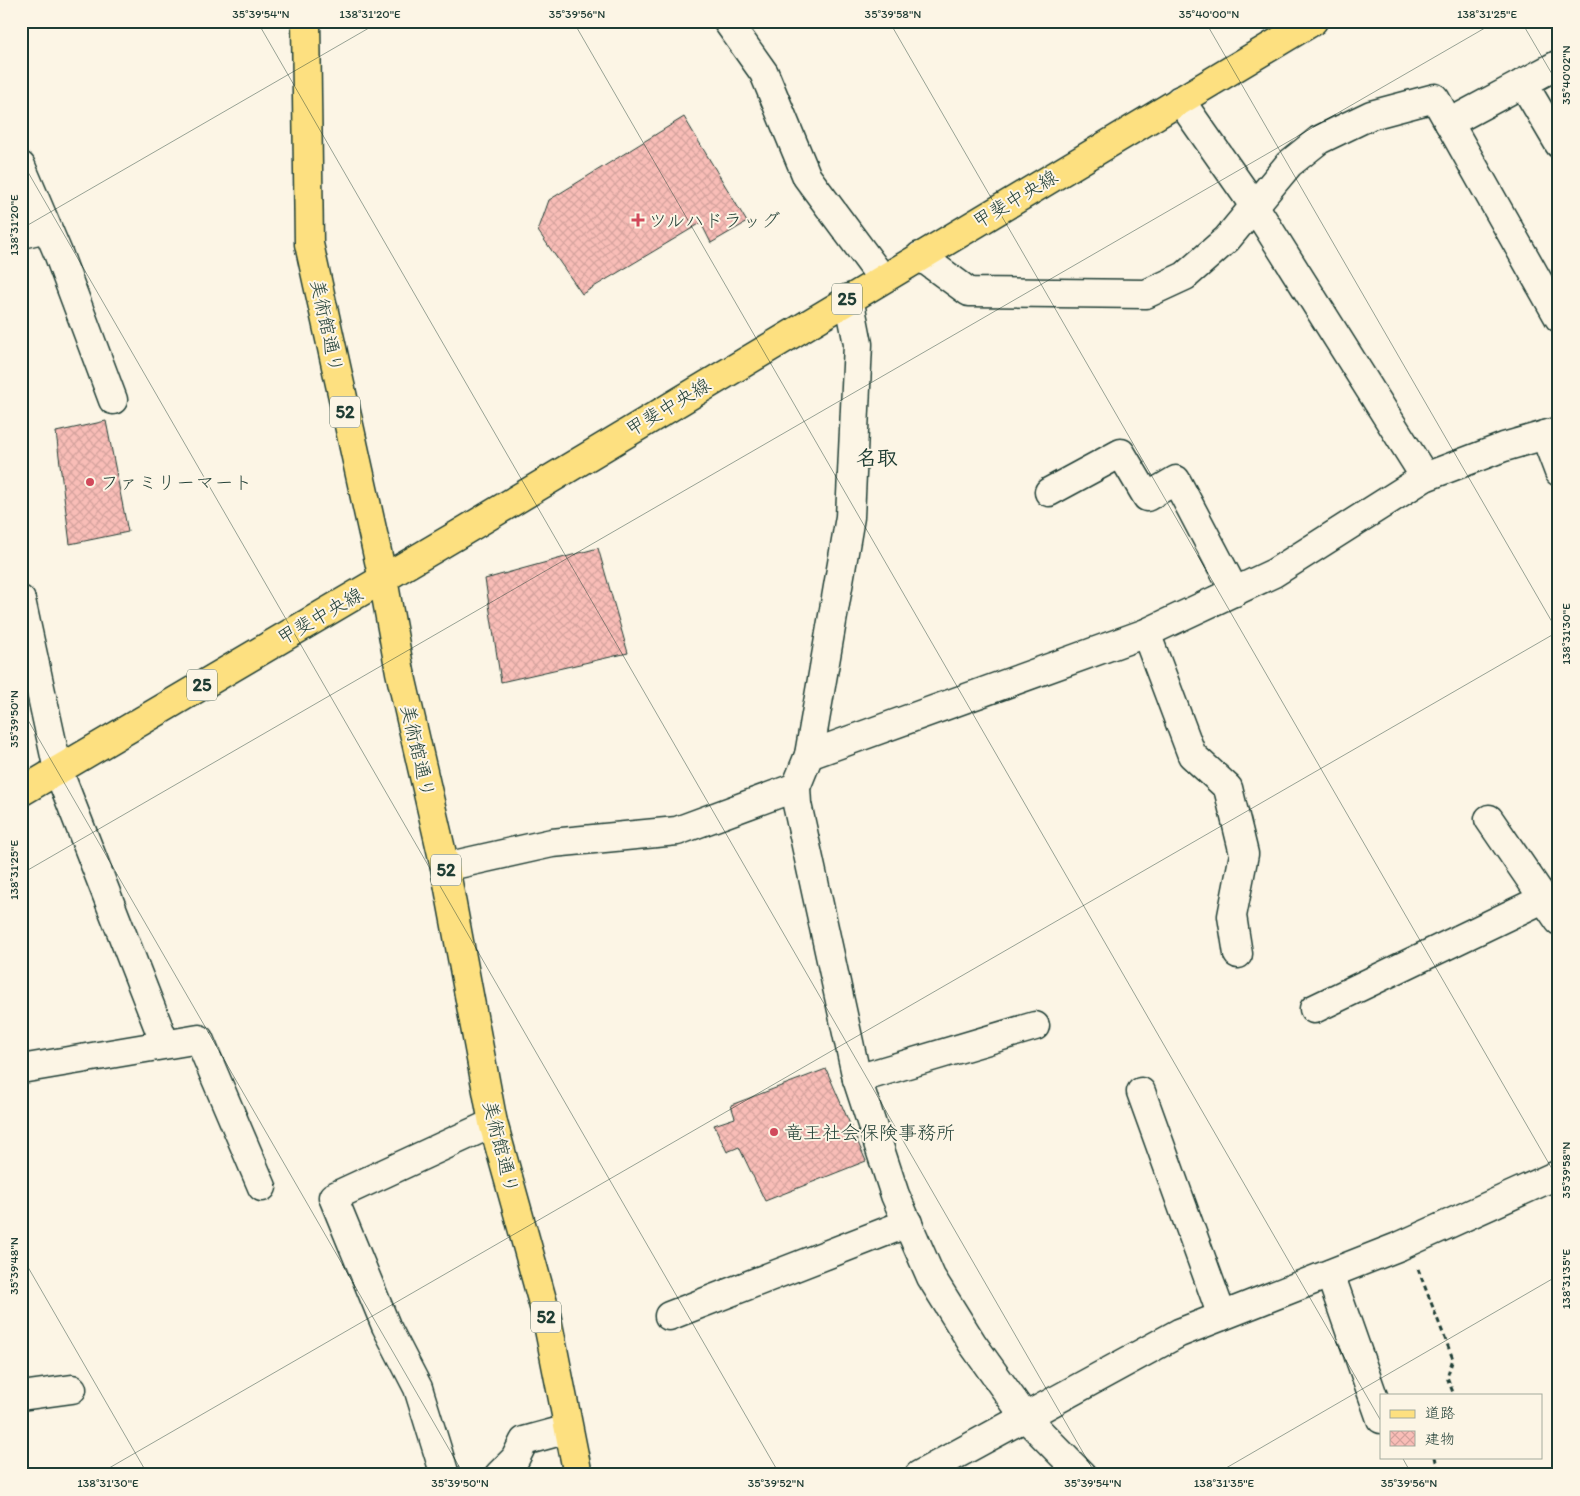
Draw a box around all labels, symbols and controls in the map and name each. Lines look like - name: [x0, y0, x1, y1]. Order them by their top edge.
- text: 35°39'54"N: [232, 7, 290, 21]
- text: 138°31'20"E: [339, 7, 401, 21]
- text: 35°39'56"N: [549, 7, 605, 21]
- text: 35°39'58"N: [865, 7, 921, 21]
- text: 35°40'00"N: [1179, 7, 1239, 21]
- text: 138°31'25"E: [1457, 7, 1517, 21]
- text: 35°40'02"N: [1559, 45, 1573, 105]
- street label: 甲斐中央線: [968, 165, 1062, 233]
- text: 138°31'20"E: [7, 194, 21, 256]
- place label: ツルハドラッグ: [648, 209, 780, 232]
- marker: ツルハドラッグ: [632, 214, 644, 226]
- street label: 美術館通り: [306, 277, 348, 375]
- road number: 25: [832, 284, 862, 314]
- street label: 甲斐中央線: [621, 373, 715, 441]
- road number: 52: [330, 397, 360, 428]
- district label: 名取: [856, 445, 898, 470]
- place label: ファミリーマート: [100, 471, 252, 494]
- marker: ファミリーマート: [84, 476, 96, 488]
- street label: 甲斐中央線: [273, 582, 367, 650]
- text: 138°31'30"E: [1559, 603, 1573, 665]
- road number: 25: [187, 670, 217, 700]
- text: 35°39'50"N: [7, 690, 21, 748]
- street label: 美術館通り: [396, 702, 440, 800]
- text: 138°31'25"E: [7, 840, 21, 900]
- road number: 52: [431, 854, 461, 886]
- street label: 美術館通り: [478, 1098, 524, 1196]
- place label: 竜王社会保険事務所: [784, 1121, 955, 1144]
- marker: 竜王社会保険事務所: [768, 1126, 780, 1138]
- text: 35°39'58"N: [1559, 1142, 1573, 1198]
- text: 35°39'48"N: [7, 1237, 21, 1295]
- text: 138°31'35"E: [1559, 1248, 1573, 1309]
- road number: 52: [531, 1301, 561, 1332]
- legend: [1380, 1394, 1542, 1458]
- text: 道路: [1425, 1404, 1455, 1422]
- text: 建物: [1425, 1430, 1455, 1448]
- text: 138°31'30"E: [77, 1476, 139, 1490]
- text: 35°39'50"N: [431, 1476, 489, 1490]
- text: 35°39'52"N: [748, 1476, 804, 1490]
- text: 35°39'54"N: [1064, 1476, 1122, 1490]
- text: 138°31'35"E: [1194, 1476, 1255, 1490]
- text: 35°39'56"N: [1381, 1476, 1437, 1490]

